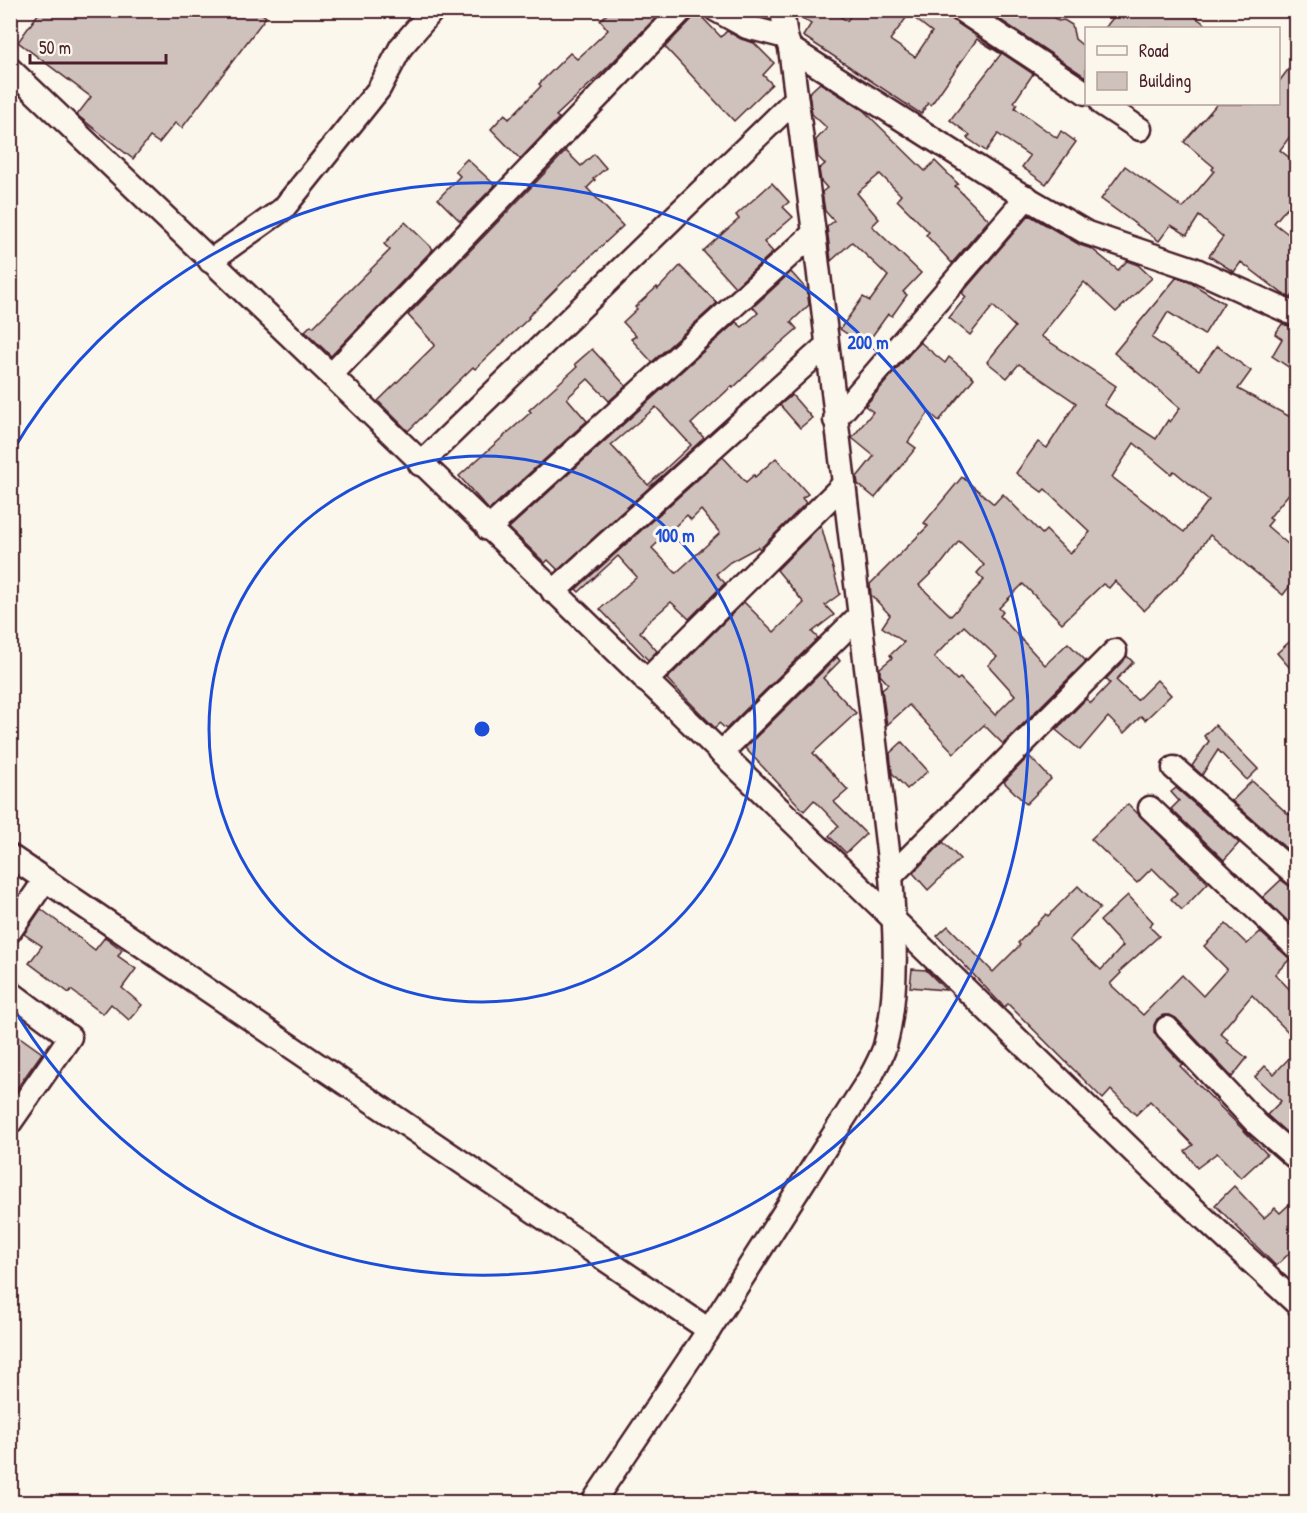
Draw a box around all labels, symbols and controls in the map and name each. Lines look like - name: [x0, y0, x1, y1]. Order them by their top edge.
- scale bar: [30, 27, 166, 65]
- legend: [1085, 27, 1280, 105]
- text: 50 m: [39, 35, 71, 60]
- text: Road: [1139, 38, 1169, 63]
- text: Building: [1139, 68, 1191, 93]
- text: 200 m: [848, 330, 888, 355]
- text: 100 m: [655, 523, 695, 548]
- centre of rings: [472, 719, 492, 739]

